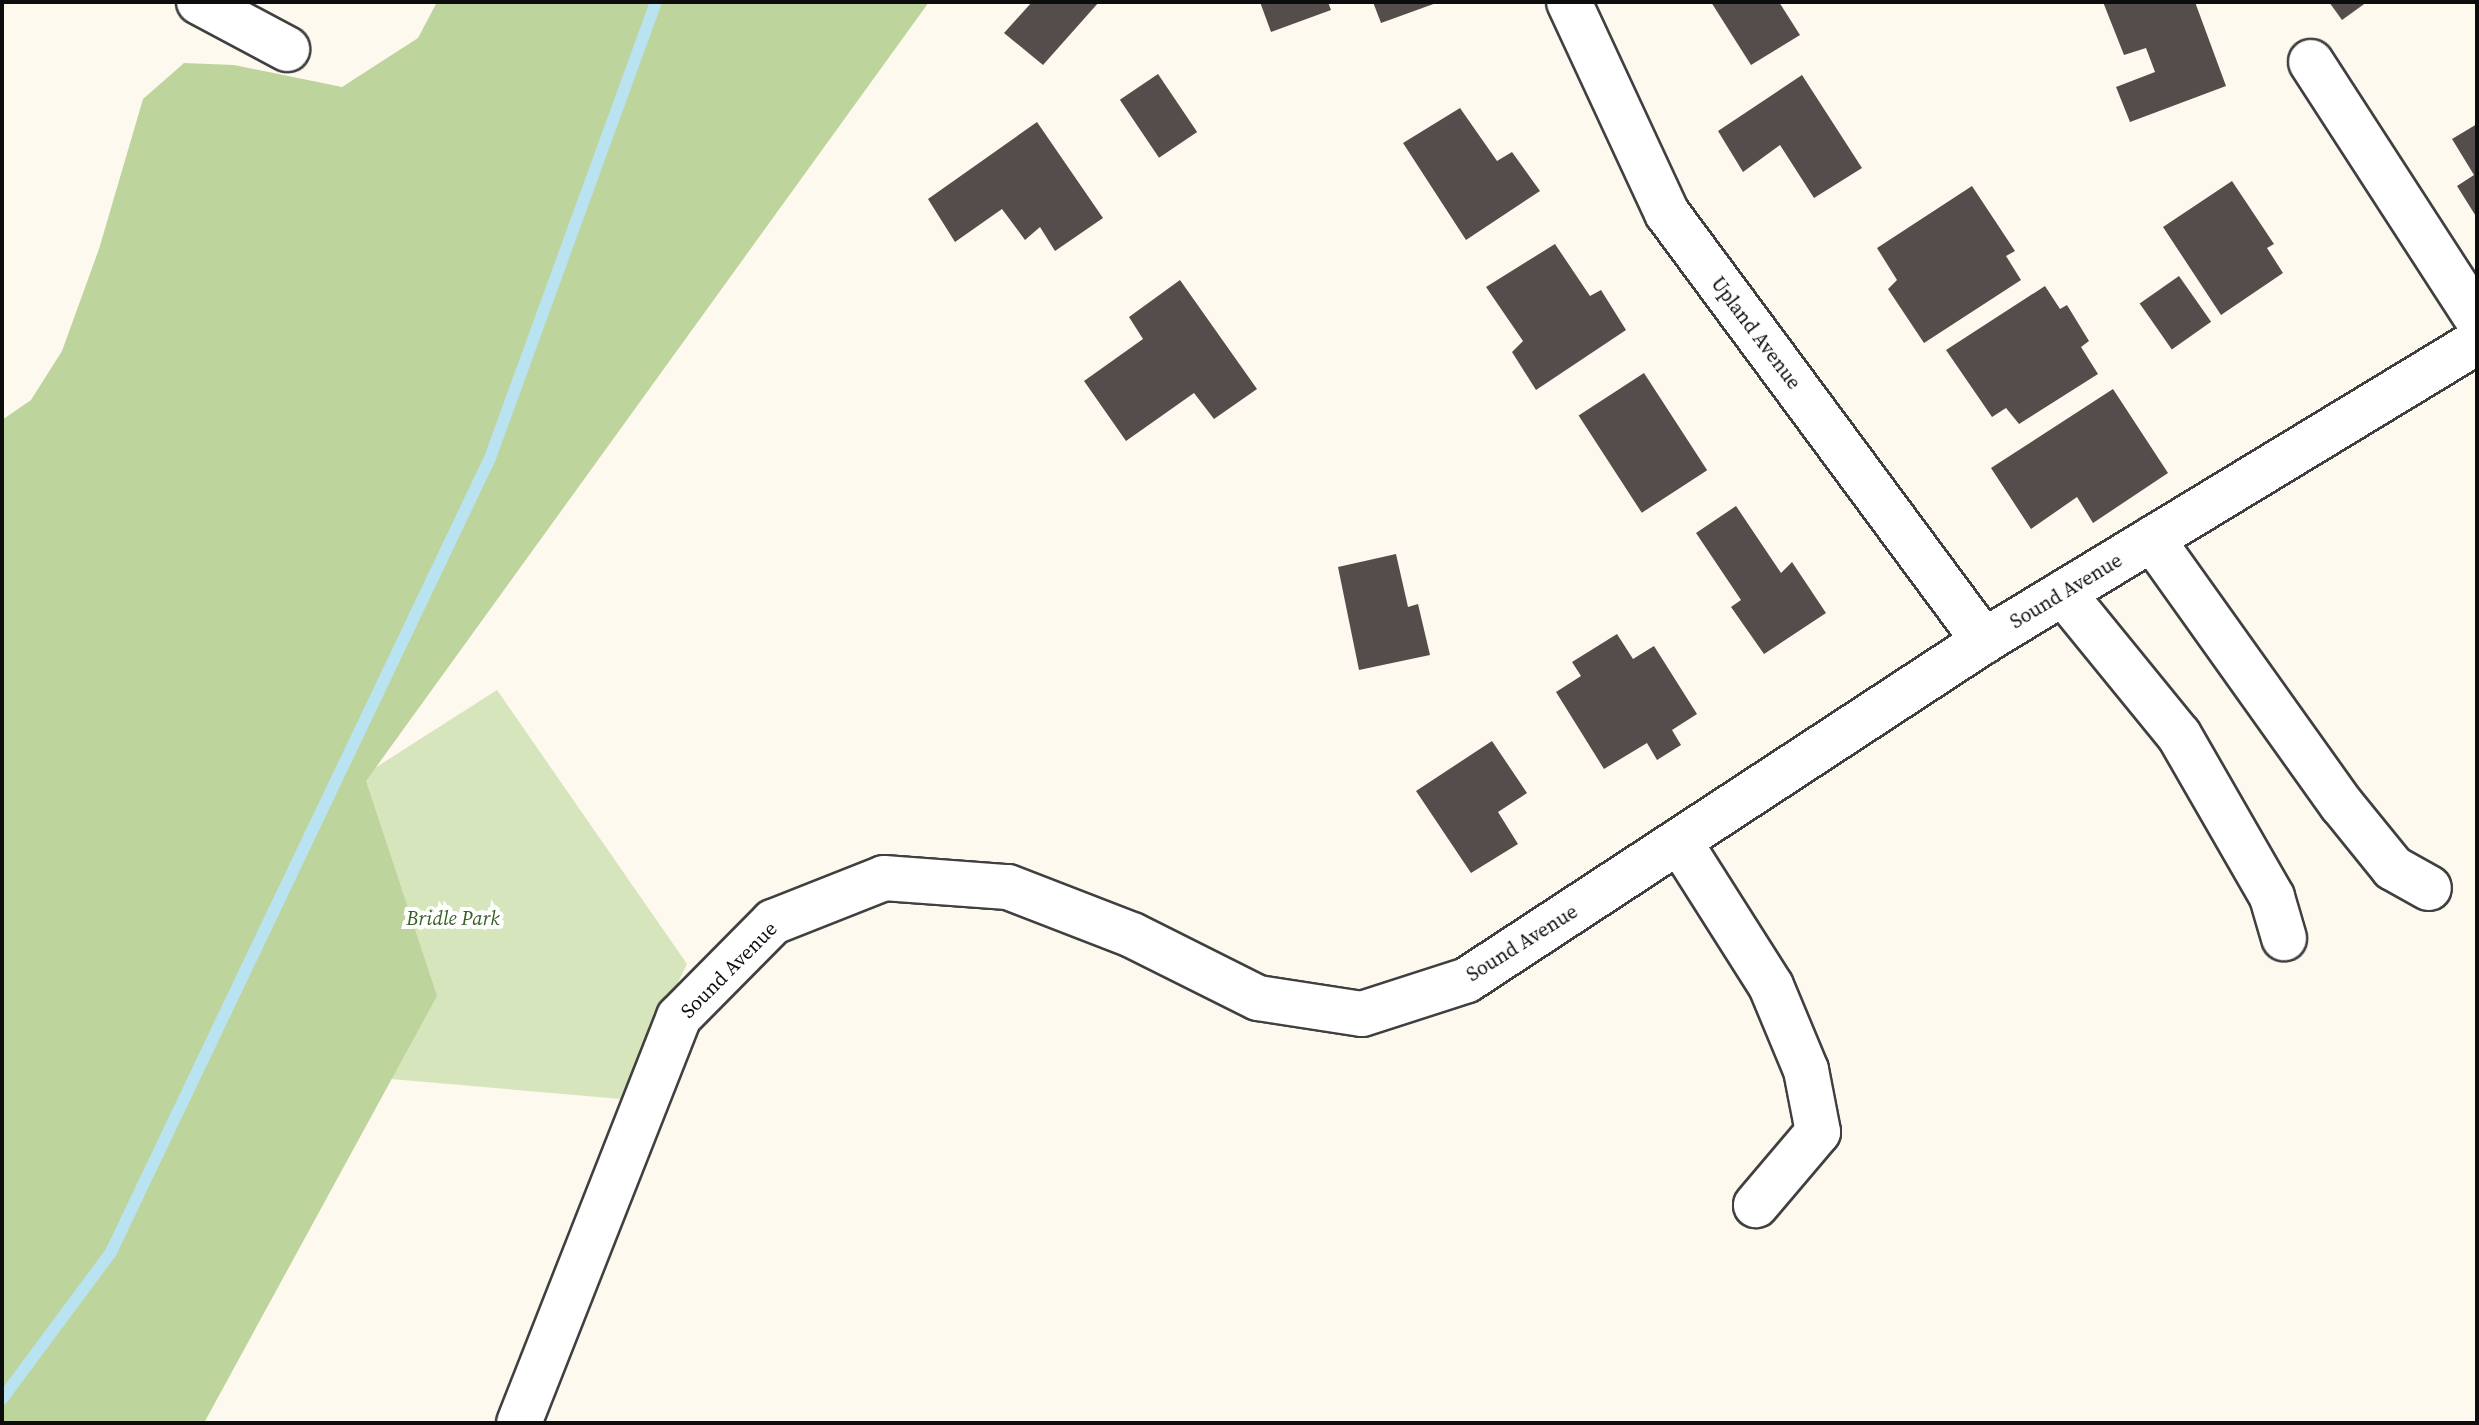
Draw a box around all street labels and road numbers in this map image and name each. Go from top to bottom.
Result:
street label: Upland Avenue [1706,272,1806,394]
street label: Sound Avenue [2006,548,2126,634]
street label: Sound Avenue [1462,899,1582,987]
street label: Sound Avenue [676,917,782,1023]

